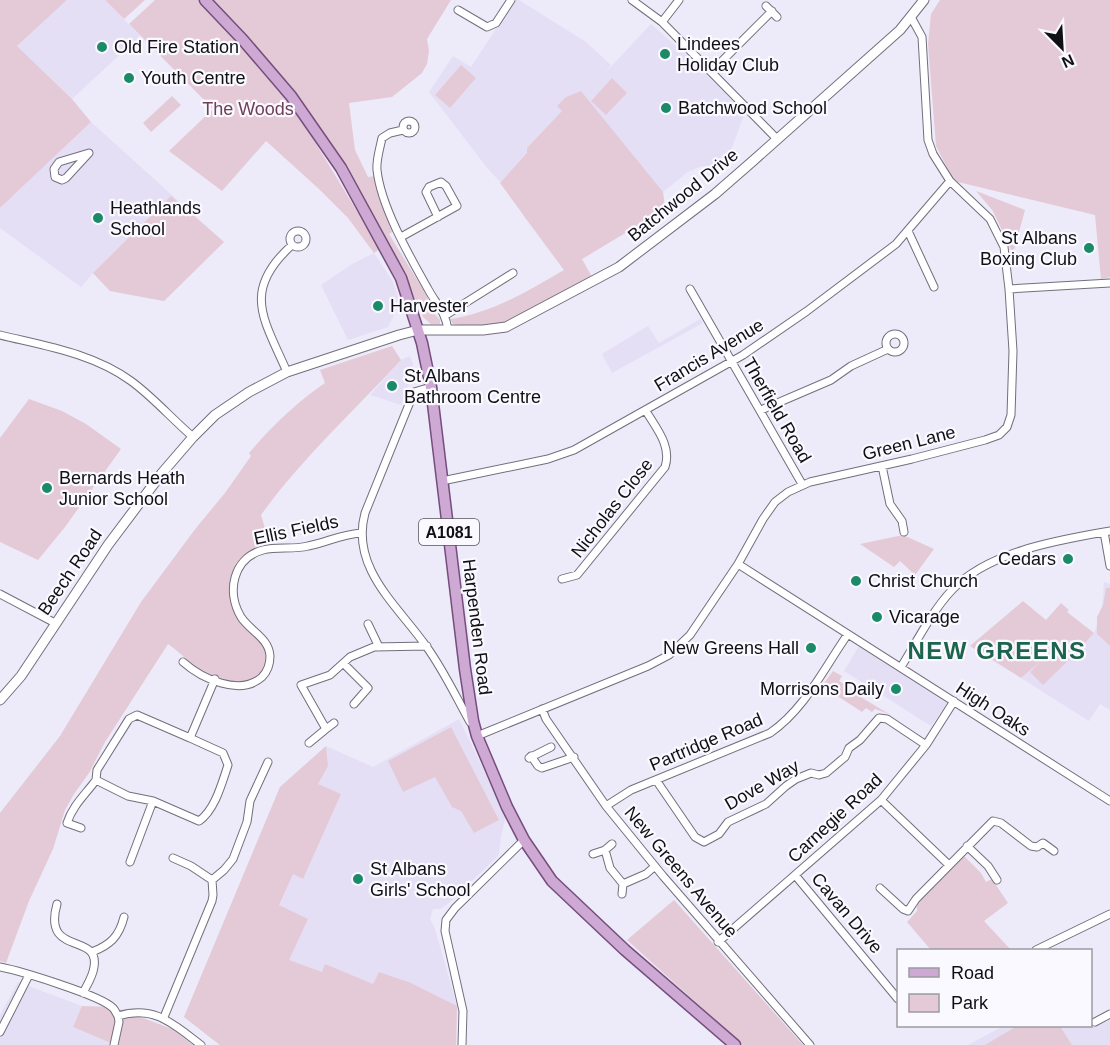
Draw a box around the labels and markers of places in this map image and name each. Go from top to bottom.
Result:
place label: Lindees Holiday Club [677,34,779,75]
place label: Old Fire Station [114,37,239,57]
marker: Old Fire Station [95,40,109,54]
marker: Lindees Holiday Club [658,47,672,61]
place label: Youth Centre [141,68,245,88]
marker: Youth Centre [122,71,136,85]
place label: Batchwood School [678,98,827,118]
marker: Batchwood School [659,101,673,115]
place label: Heathlands School [110,198,201,239]
marker: Heathlands School [91,211,105,225]
place label: St Albans Boxing Club [980,228,1077,269]
marker: St Albans Boxing Club [1082,241,1096,255]
place label: Harvester [390,296,468,316]
marker: Harvester [371,299,385,313]
place label: St Albans Bathroom Centre [404,366,541,407]
marker: St Albans Bathroom Centre [385,379,399,393]
place label: Bernards Heath Junior School [59,468,185,509]
marker: Bernards Heath Junior School [40,481,54,495]
place label: Cedars [998,549,1056,569]
marker: Cedars [1061,552,1075,566]
place label: Christ Church [868,571,978,591]
marker: Christ Church [849,574,863,588]
place label: Vicarage [889,607,960,627]
marker: Vicarage [870,610,884,624]
place label: New Greens Hall [663,638,799,658]
marker: New Greens Hall [804,641,818,655]
place label: Morrisons Daily [760,679,884,699]
marker: Morrisons Daily [889,682,903,696]
place label: St Albans Girls' School [370,859,470,900]
marker: St Albans Girls' School [351,872,365,886]

